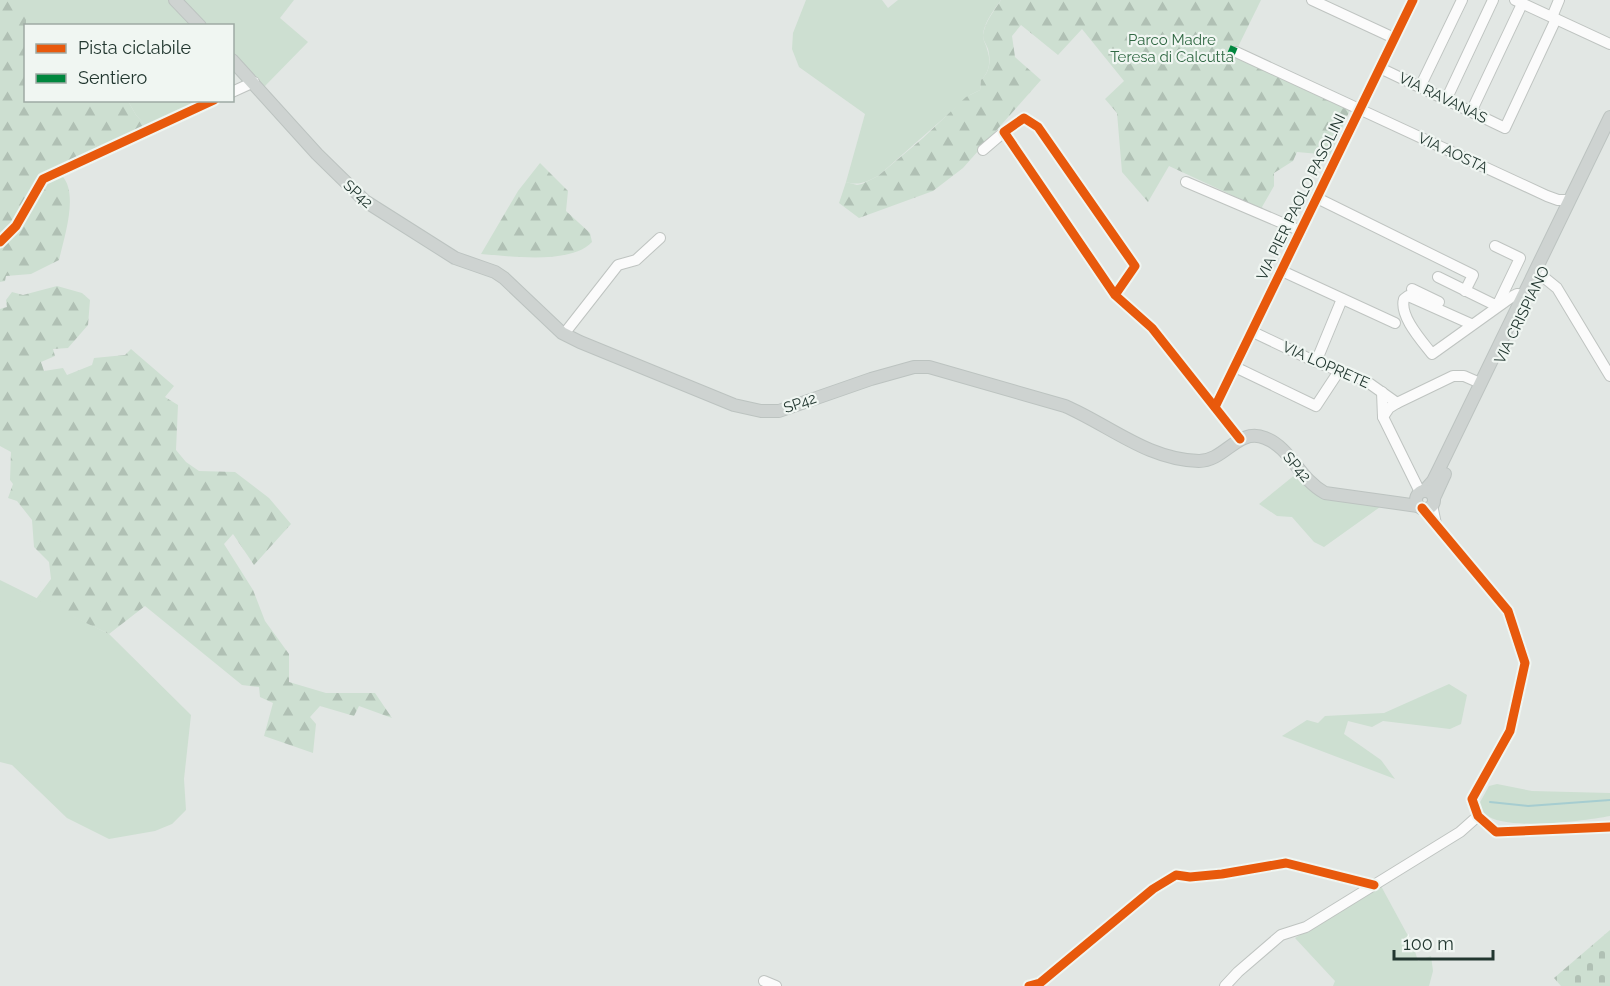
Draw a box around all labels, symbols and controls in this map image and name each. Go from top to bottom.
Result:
legend [24,24,234,102]
park label: Parco Madre Teresa di Calcutta [1110,31,1234,66]
text: Pista ciclabile [78,37,192,58]
text: Sentiero [78,67,147,88]
street label: VIA RAVANAS [1396,69,1490,127]
street label: VIA PIER PAOLO PASOLINI [1253,111,1349,283]
street label: VIA AOSTA [1415,129,1491,177]
street label: SP42 [339,176,377,212]
street label: VIA CRISPIANO [1491,263,1553,367]
street label: VIA LOPRETE [1280,338,1372,392]
street label: SP42 [781,389,819,417]
street label: SP42 [1279,448,1315,486]
scale bar [1394,923,1493,961]
text: 100 m [1403,933,1454,954]

